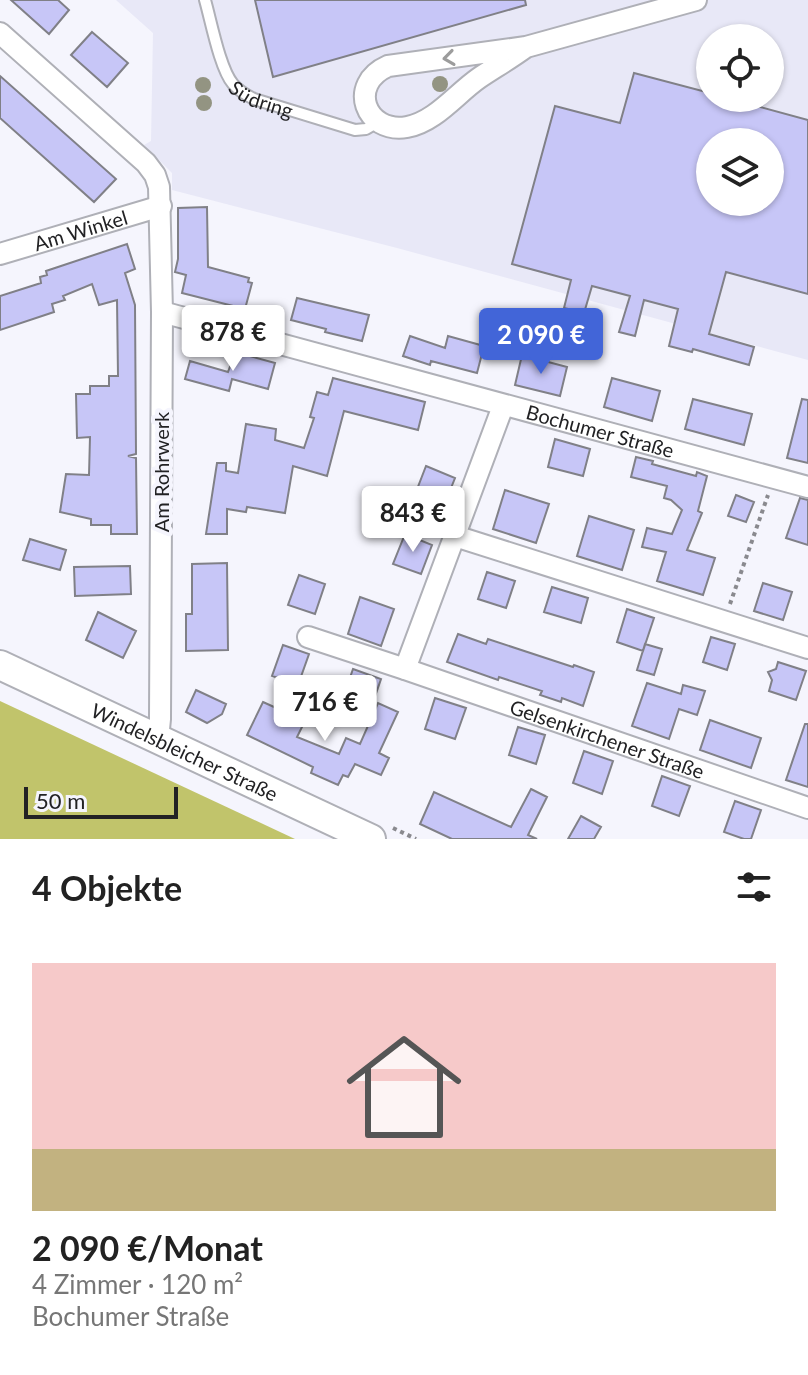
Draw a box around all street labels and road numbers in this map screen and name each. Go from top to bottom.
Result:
street label: Südring [224,75,296,122]
street label: Am Winkel [31,205,130,255]
street label: Bochumer Straße [524,399,677,462]
street label: Am Rohrwerk [149,411,173,532]
street label: Gelsenkirchener Straße [507,694,707,783]
street label: Windelsbleicher Straße [88,698,282,806]

